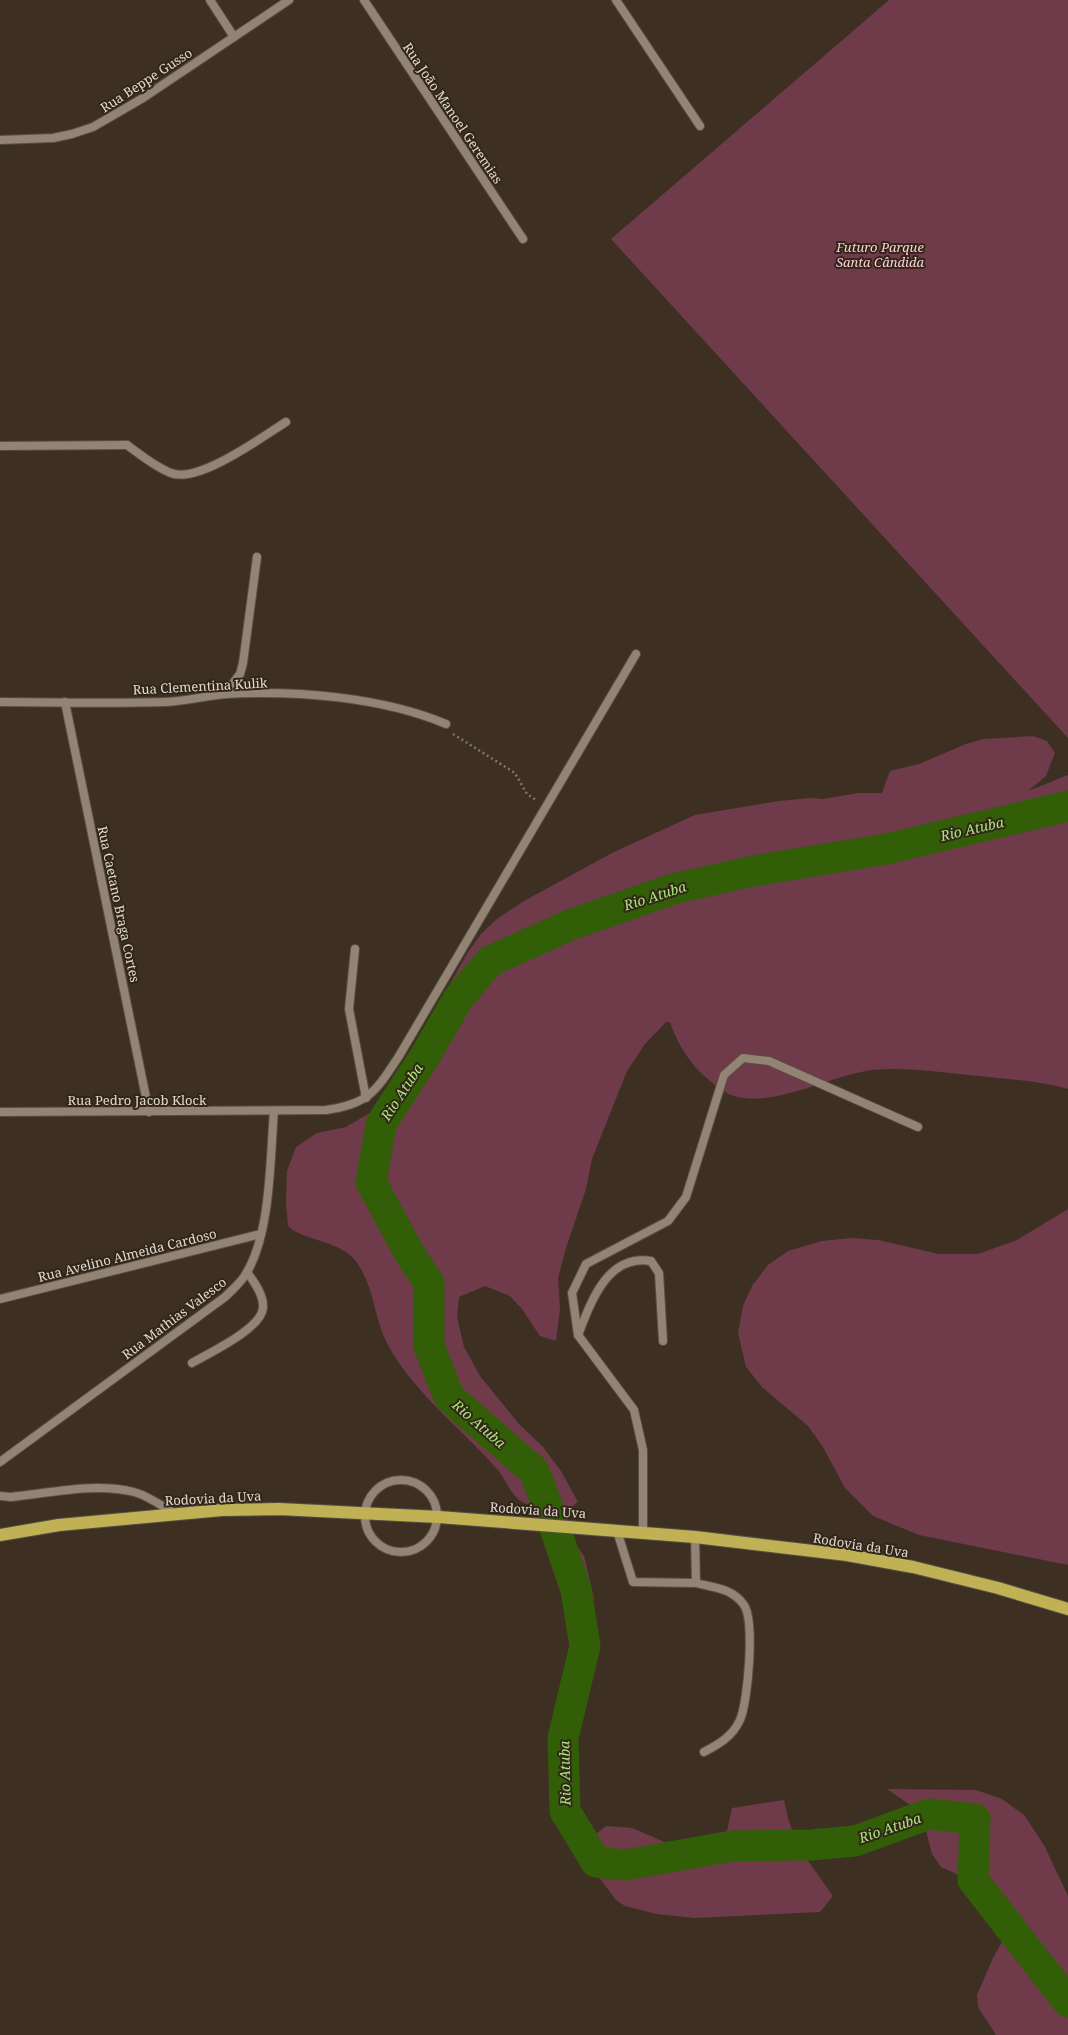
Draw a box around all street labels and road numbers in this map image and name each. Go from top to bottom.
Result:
street label: Rua João Manoel Geremias [399,39,507,187]
street label: Rua Beppe Gusso [97,44,195,116]
street label: Rua Clementina Kulik [132,673,268,699]
street label: Rua Caetano Braga Cortes [94,824,144,984]
street label: Rua Pedro Jacob Klock [67,1091,207,1109]
street label: Rua Avelino Almeida Cardoso [36,1224,218,1286]
street label: Rua Mathias Valesco [118,1273,230,1363]
street label: Rodovia da Uva [164,1486,262,1510]
street label: Rodovia da Uva [489,1498,587,1522]
street label: Rodovia da Uva [812,1529,910,1561]

